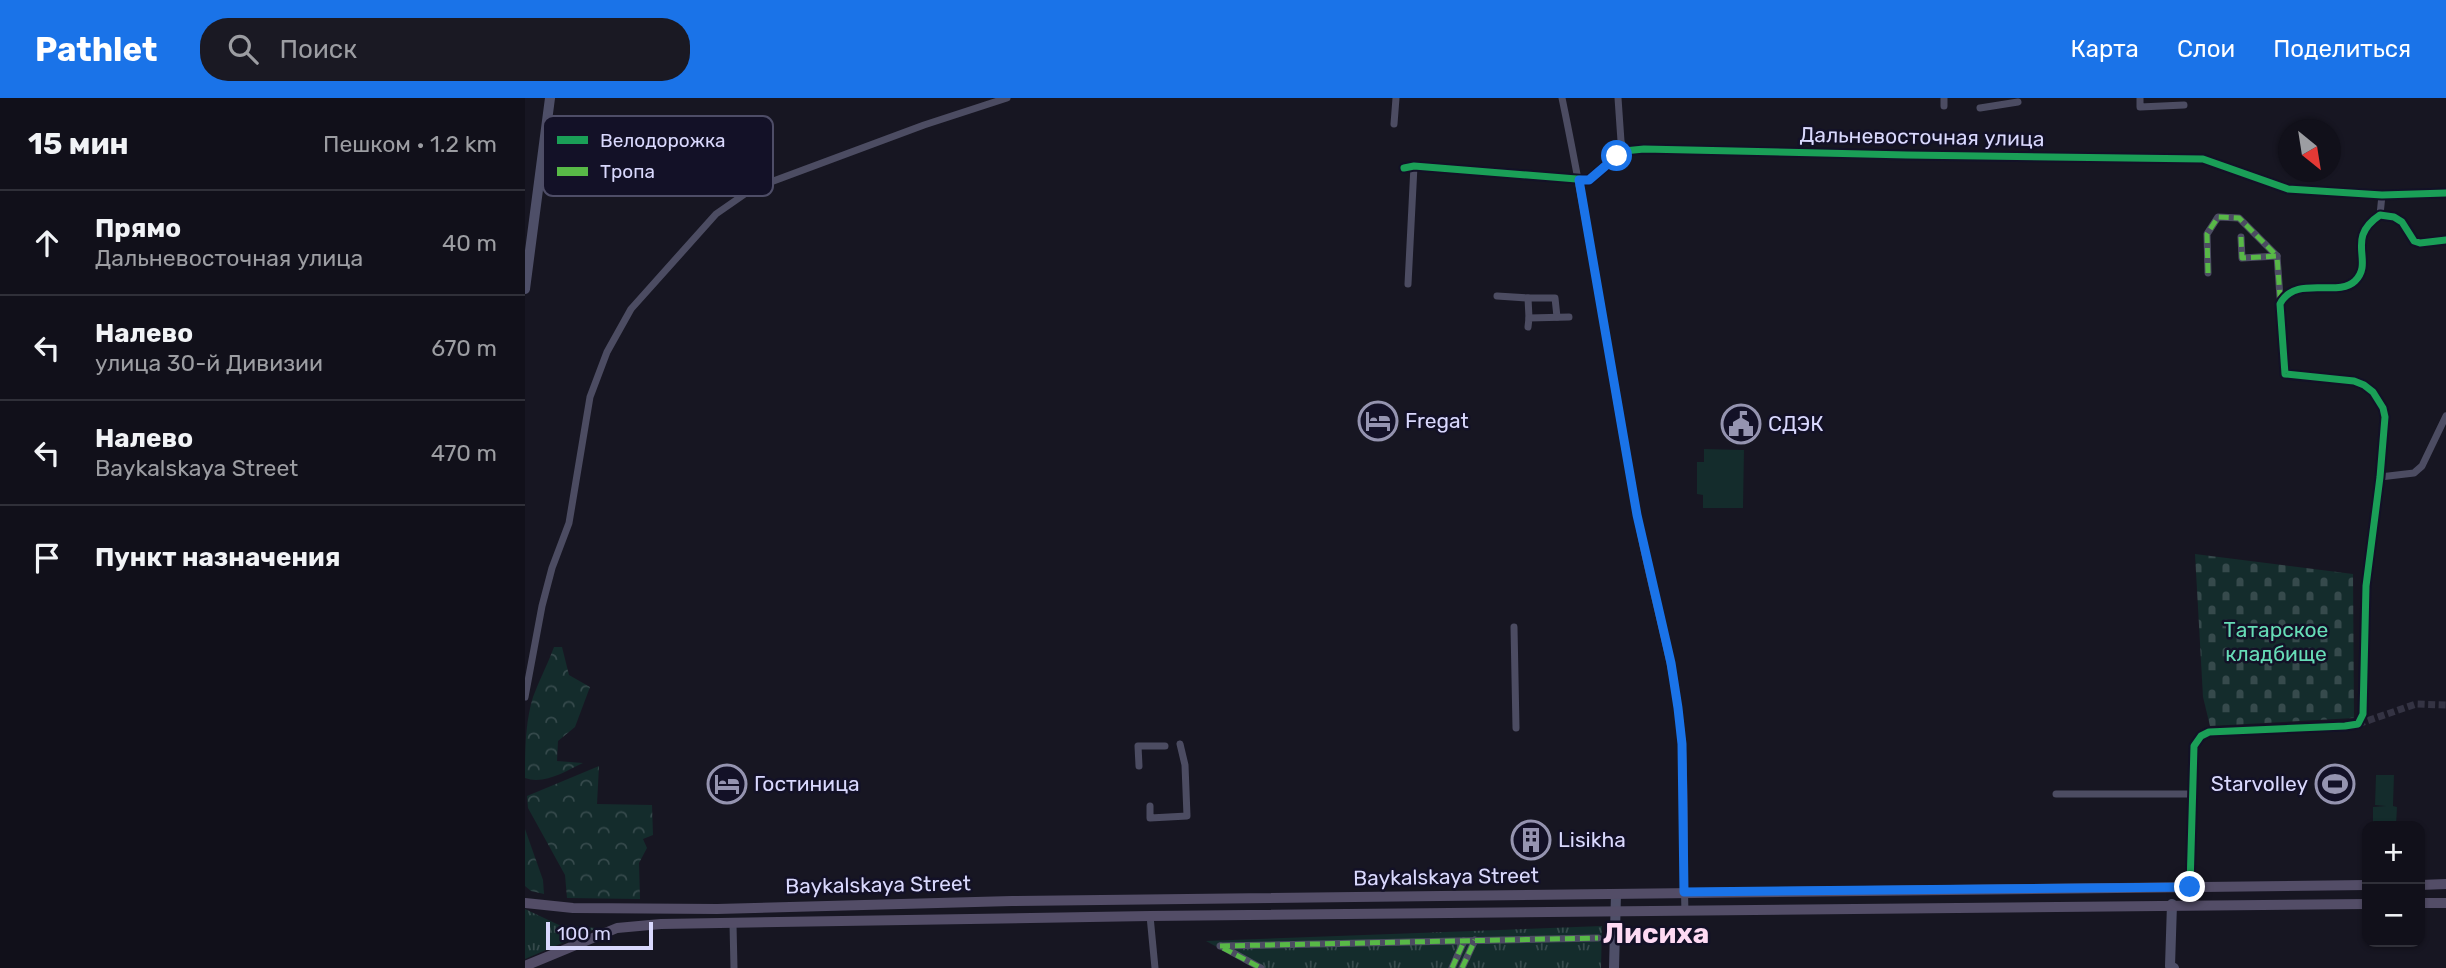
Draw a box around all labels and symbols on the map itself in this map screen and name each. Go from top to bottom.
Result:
legend [543,116,773,196]
north arrow [2278,119,2341,182]
street label: Дальневосточная улица [1799,122,2045,151]
text: Велодорожка [600,129,726,152]
route start [1601,140,1632,171]
text: Тропа [600,160,655,183]
hotel icon: Fregat [1357,400,1399,442]
public building icon: СДЭК [1720,403,1762,445]
place label: Fregat [1405,408,1469,433]
place label: СДЭК [1768,411,1824,436]
park label: Татарское кладбище [2224,617,2328,666]
hotel icon: Гостиница [706,763,748,805]
sports icon: Starvolley [2314,763,2356,805]
place label: Гостиница [754,771,860,796]
place label: Starvolley [2211,771,2308,796]
building icon: Lisikha [1510,819,1552,861]
place label: Lisikha [1558,827,1626,852]
street label: Baykalskaya Street [1353,862,1539,891]
street label: Baykalskaya Street [785,870,971,899]
route end [2174,871,2205,902]
district label: Лисиха [1603,917,1709,950]
scale bar [546,919,653,951]

